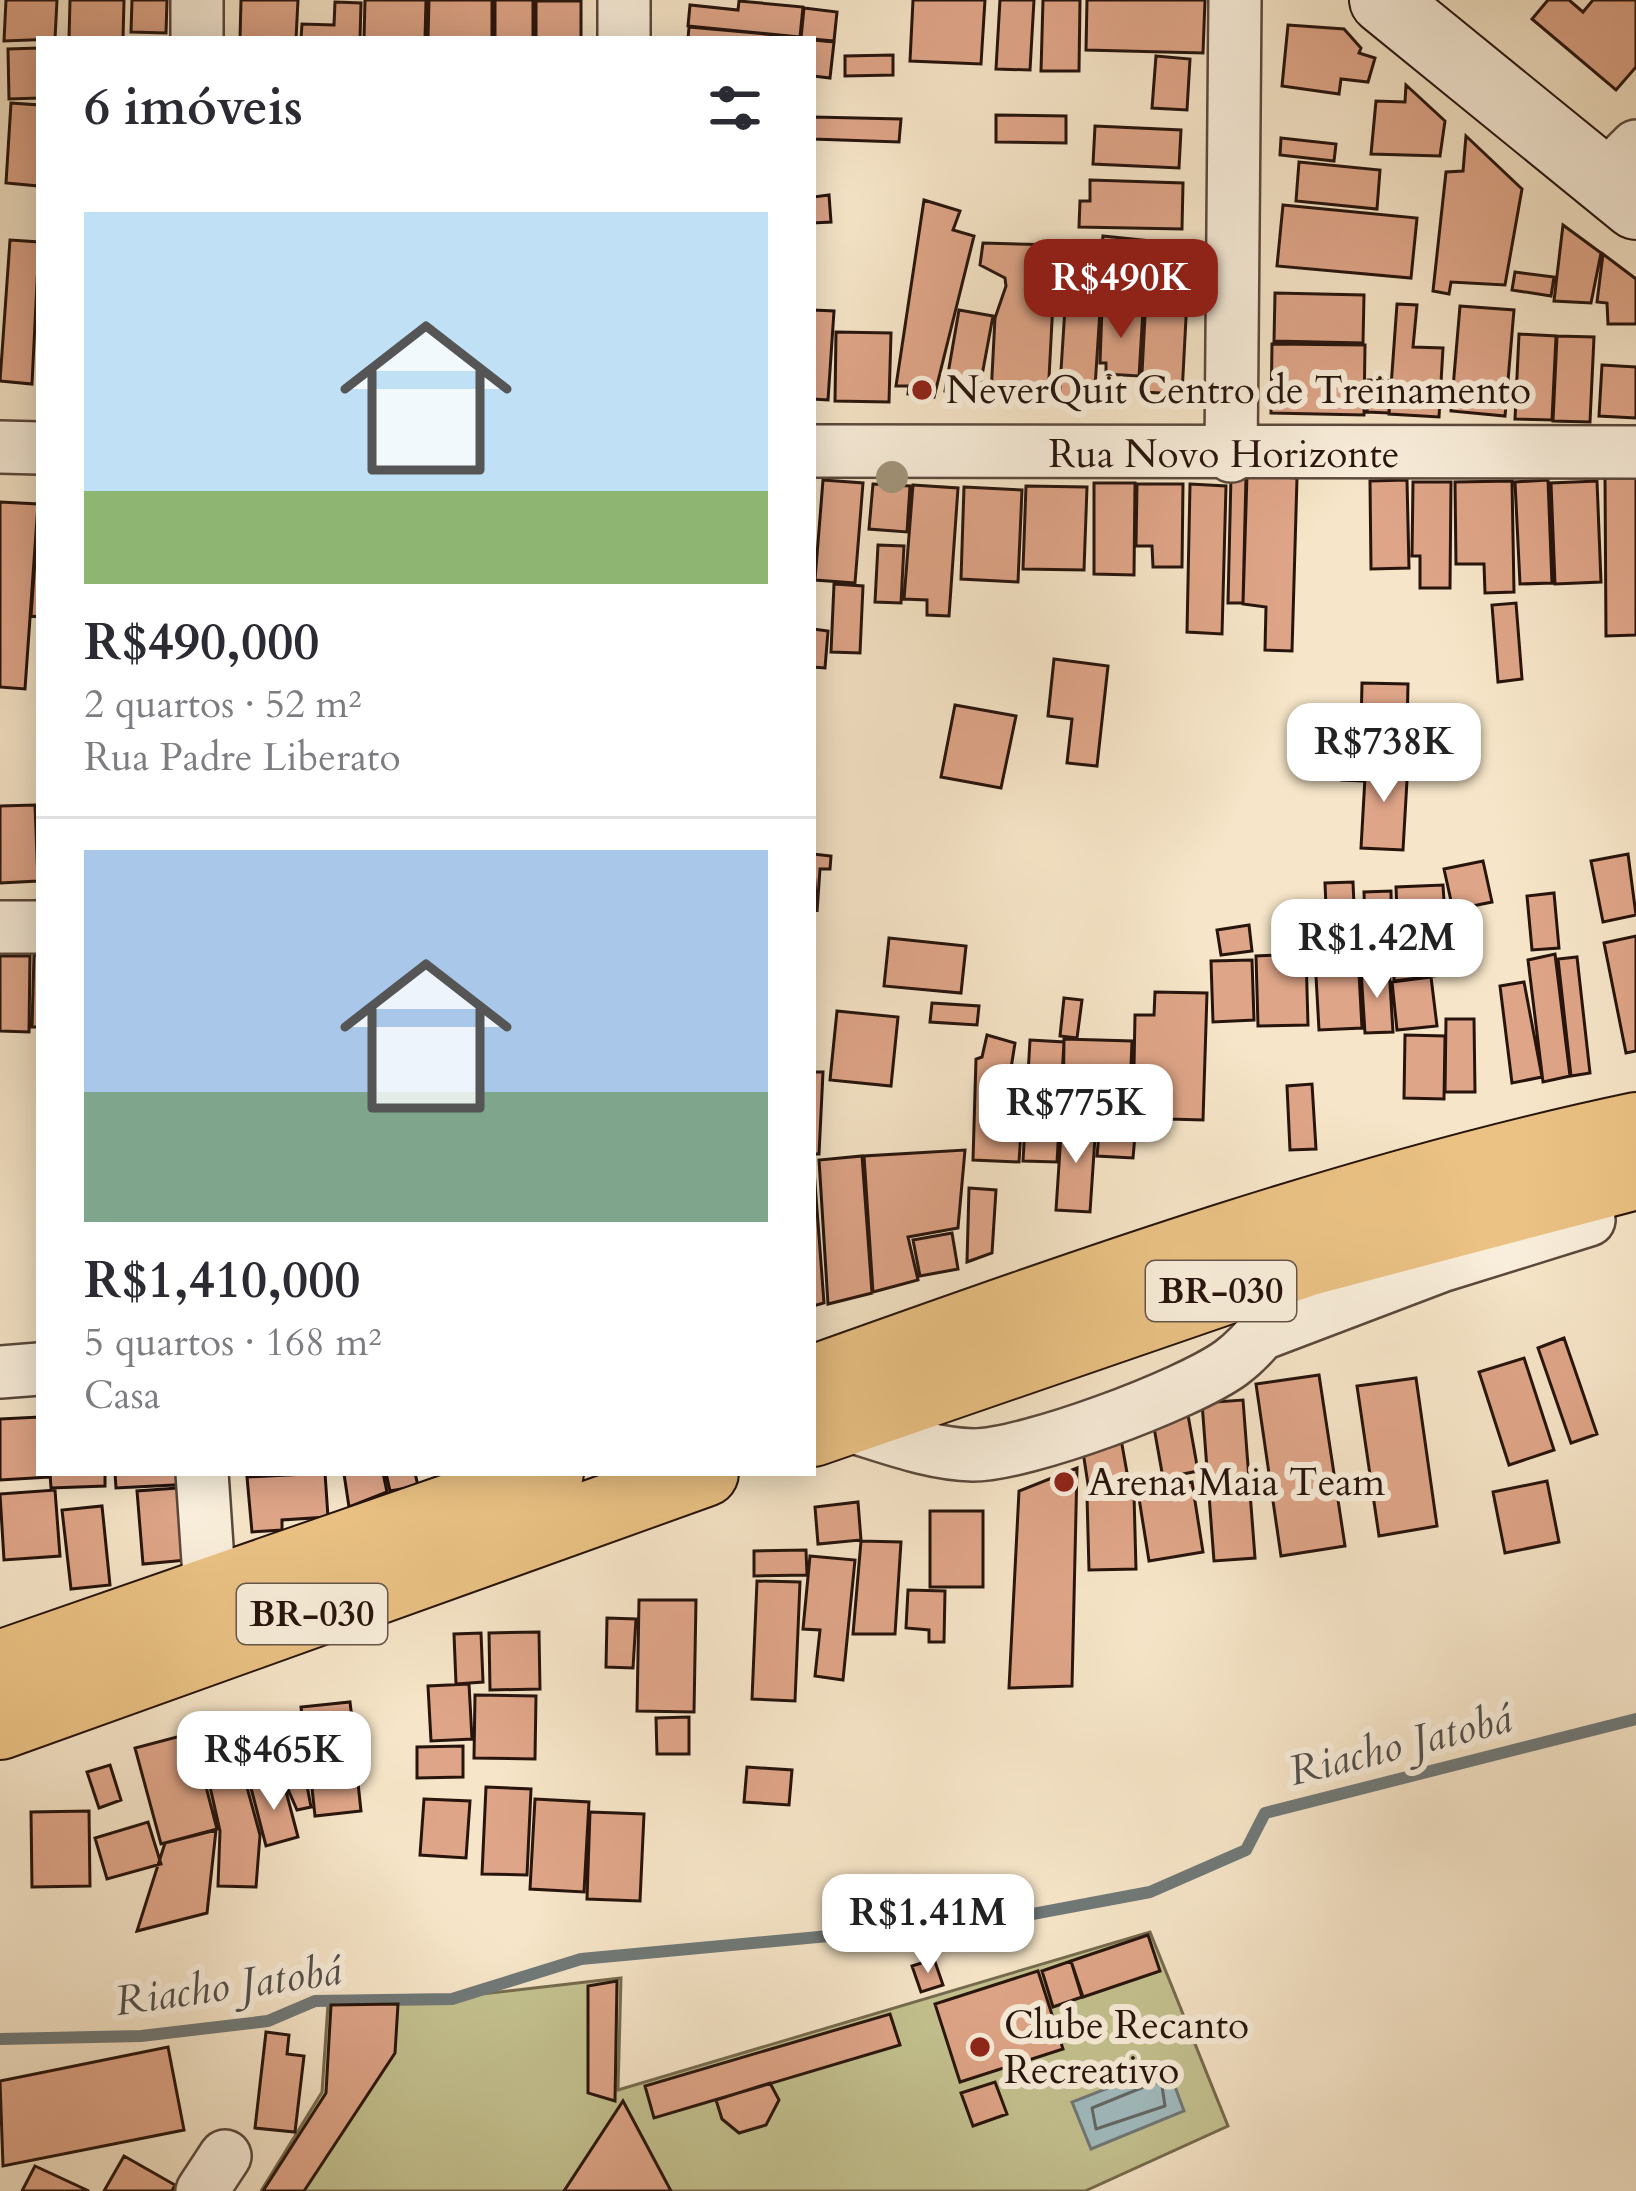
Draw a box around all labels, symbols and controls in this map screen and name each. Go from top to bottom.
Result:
text: 6 imóveis [84,73,303,143]
icon: filters [702,75,768,141]
pin: R$490K [1023,239,1219,341]
text: R$490K [1051,251,1191,304]
icon: home [318,290,534,506]
place label: NeverQuit Centro de Treinamento [946,364,1531,417]
marker: NeverQuit Centro de Treinamento [909,377,935,403]
street label: Rua Novo Horizonte [1049,428,1399,481]
text: R$490,000 [84,608,319,678]
text: 2 quartos · 52 m² [84,678,362,731]
pin: R$738K [1286,703,1482,805]
text: R$738K [1314,715,1454,768]
text: Rua Padre Liberato [84,731,401,784]
pin: R$1.42M [1266,899,1488,1001]
text: R$1.42M [1298,911,1456,964]
icon: home [318,928,534,1144]
pin: R$775K [978,1064,1174,1166]
text: R$775K [1006,1076,1146,1129]
text: R$1,410,000 [84,1246,360,1316]
road number: BR-030 [1146,1261,1296,1321]
text: 5 quartos · 168 m² [84,1316,382,1369]
text: Casa [84,1369,161,1422]
place label: Arena Maia Team [1088,1456,1385,1509]
marker: Arena Maia Team [1051,1469,1077,1495]
road number: BR-030 [237,1584,387,1644]
water label: Riacho Jatobá [1283,1689,1519,1800]
pin: R$465K [176,1711,372,1813]
text: R$465K [204,1723,344,1776]
pin: R$1.41M [817,1874,1039,1976]
text: R$1.41M [849,1886,1007,1939]
water label: Riacho Jatobá [111,1942,346,2030]
place label: Clube Recanto Recreativo [1004,1999,1249,2097]
marker: Clube Recanto Recreativo [967,2034,993,2060]

